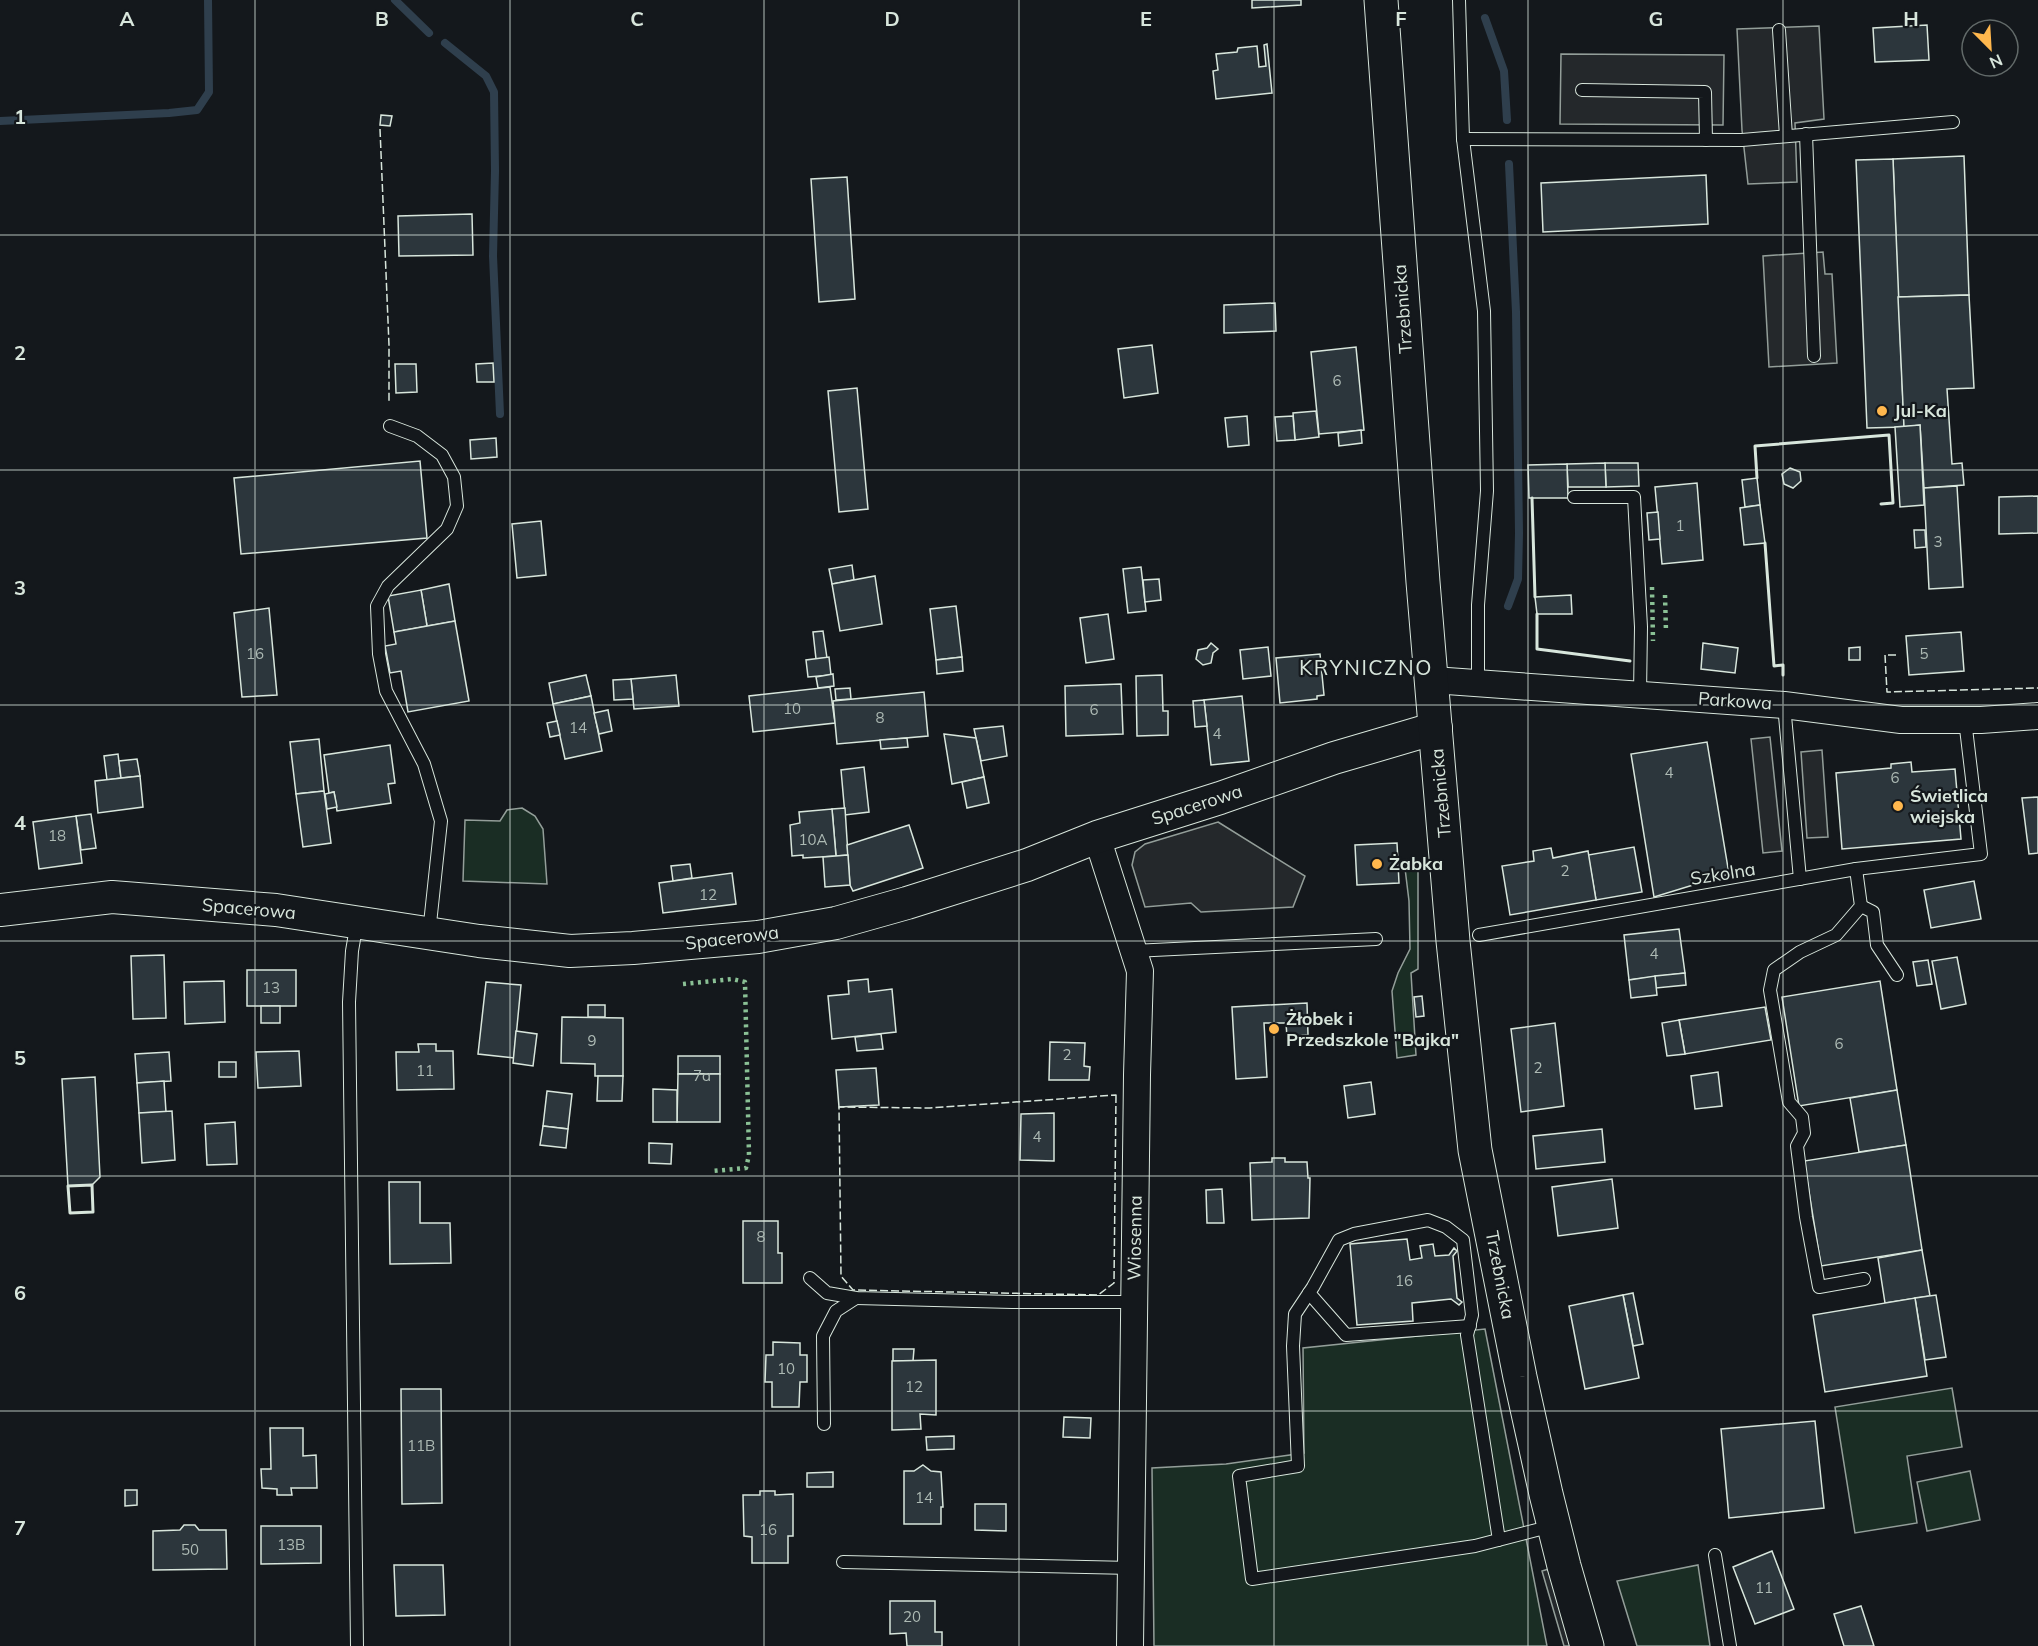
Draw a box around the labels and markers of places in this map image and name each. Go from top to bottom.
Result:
place label: Jul-Ka [1894,399,1947,422]
marker: Jul-Ka [1875,404,1889,418]
place label: Świetlica wiejska [1910,784,1988,828]
marker: Świetlica wiejska [1891,799,1905,813]
place label: Żabka [1389,852,1443,875]
marker: Żabka [1370,857,1384,871]
place label: Żłobek i Przedszkole "Bajka" [1286,1007,1459,1051]
marker: Żłobek i Przedszkole "Bajka" [1267,1022,1281,1036]

